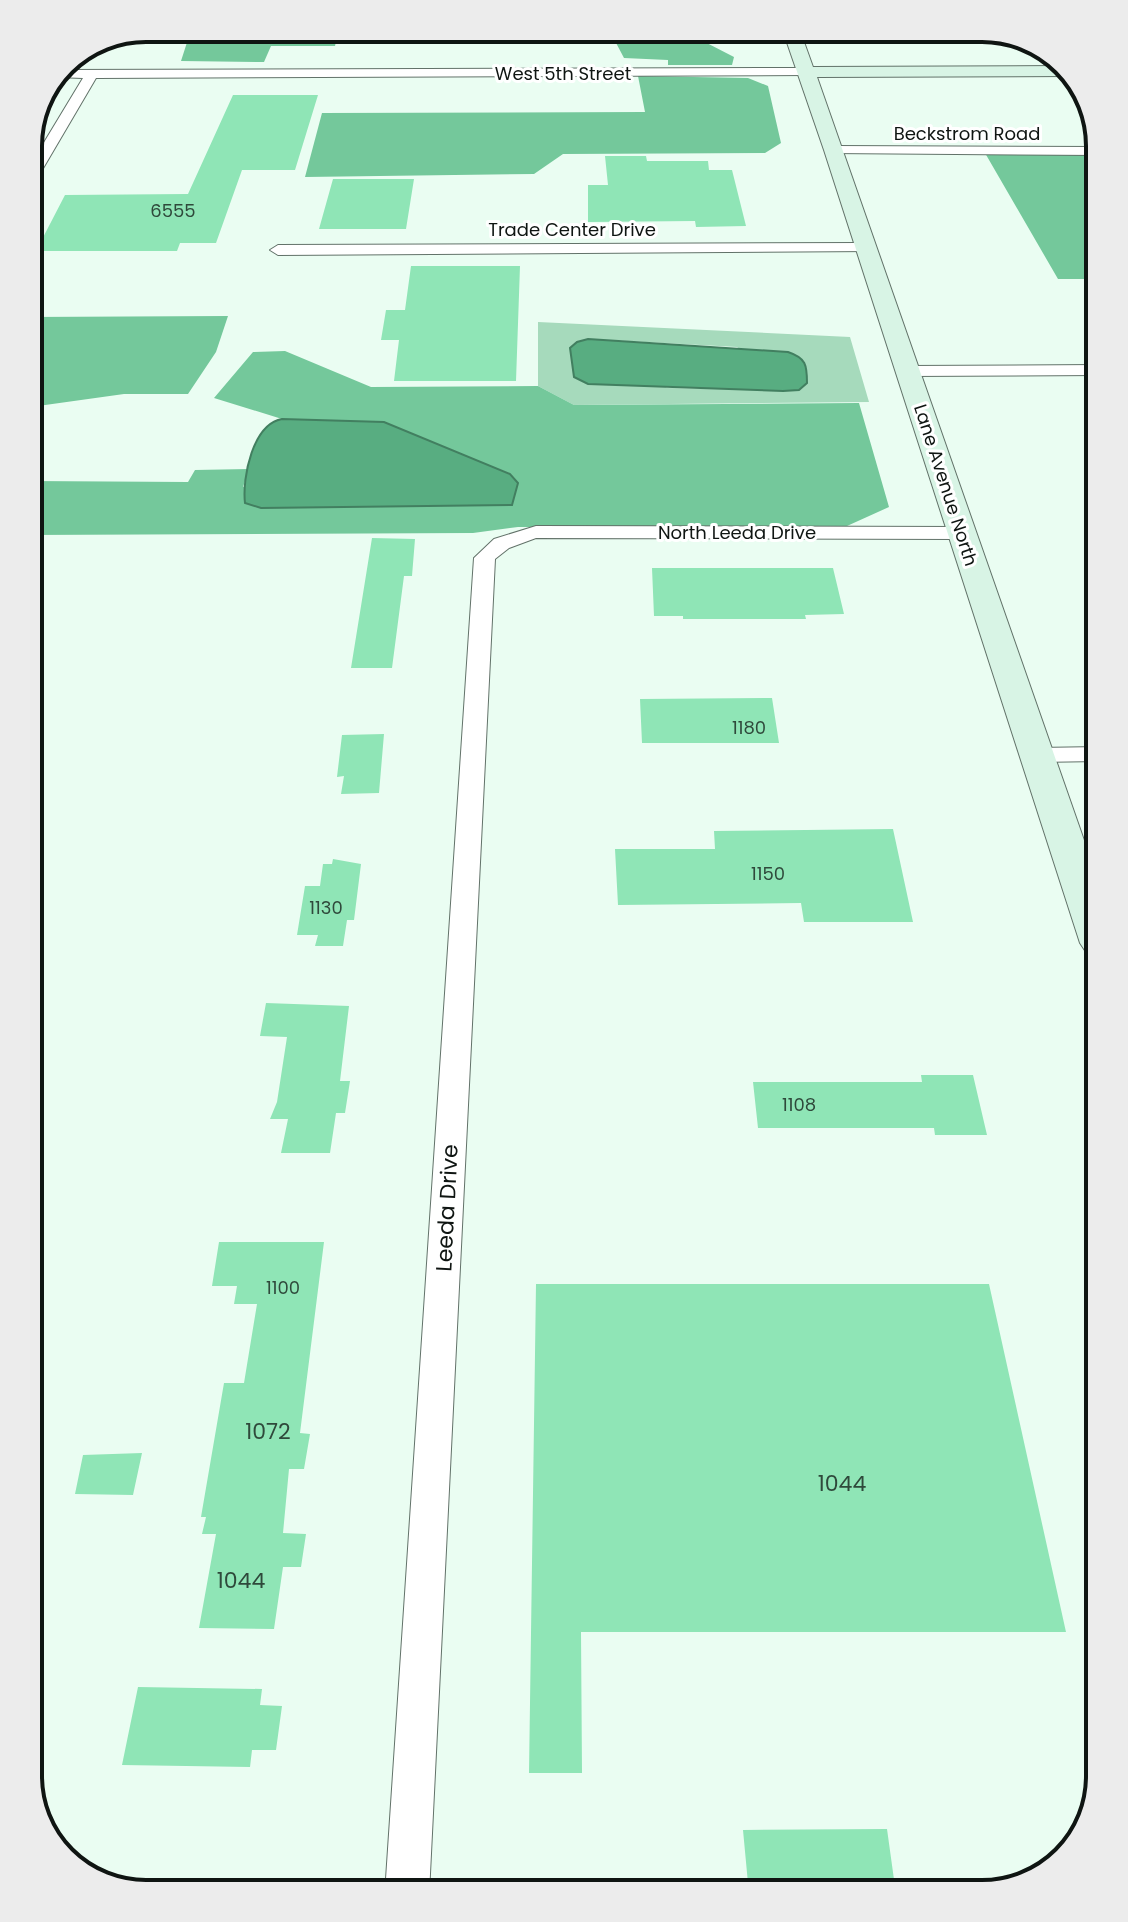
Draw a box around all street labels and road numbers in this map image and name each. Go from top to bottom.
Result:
street label: West 5th Street [495,61,631,86]
street label: Beckstrom Road [894,121,1040,146]
street label: Trade Center Drive [488,217,656,242]
street label: Lane Avenue North [908,401,984,569]
street label: North Leeda Drive [658,520,816,545]
street label: Leeda Drive [428,1143,466,1273]

